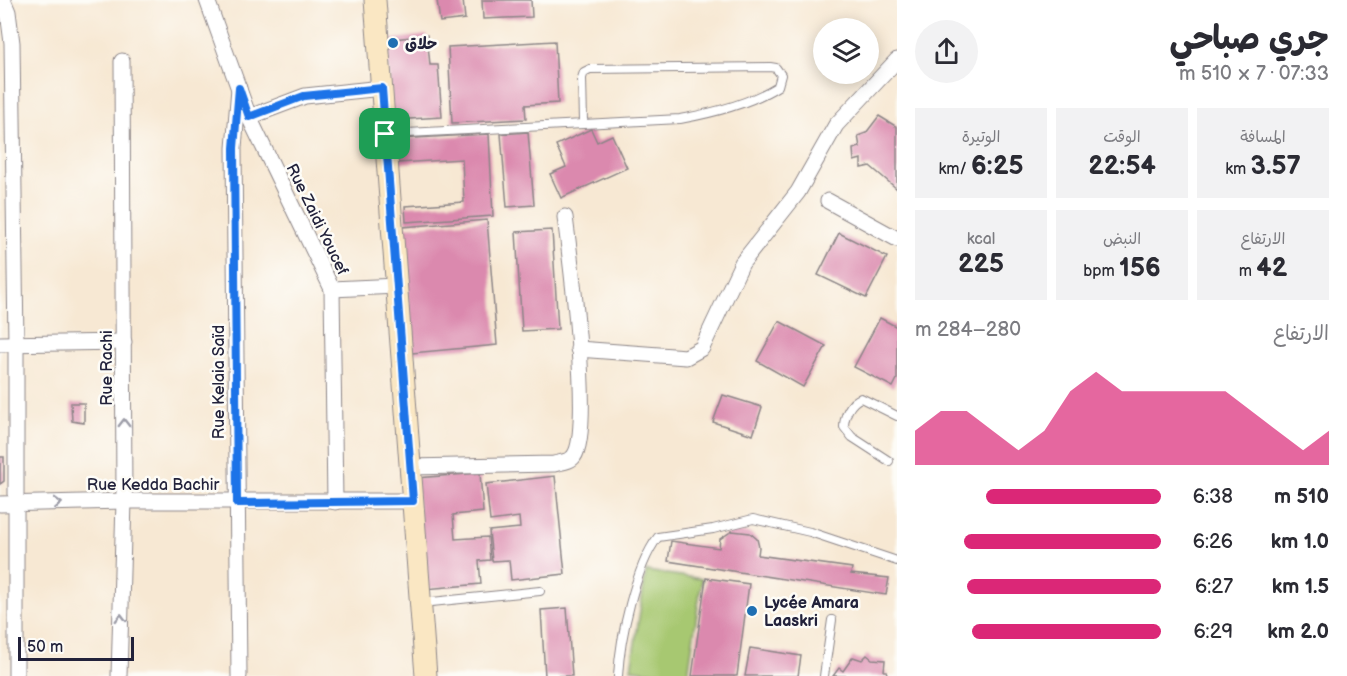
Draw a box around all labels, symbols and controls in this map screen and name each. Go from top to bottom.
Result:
map controls [813,18,879,84]
button: layers [813,18,879,84]
text: جري صباحي [1169,19,1329,59]
button: share [915,20,978,83]
place label: حلاق [405,35,437,54]
marker: حلاق [386,36,400,50]
text: 07:33 · 7 × 510 m [1179,62,1329,86]
pin [359,108,410,159]
icon: arrive [368,117,401,150]
text: الوتيرة [962,128,1000,147]
text: الوقت [1103,128,1141,147]
text: المسافة [1240,128,1286,147]
text: 6:25 [971,151,1024,182]
text: 22:54 [1088,151,1156,182]
text: 3.57 [1251,151,1301,182]
text: /km [938,160,971,179]
text: km [1225,160,1251,179]
street label: Rue Zaidi Youcef [281,161,352,279]
text: kcal [967,230,995,249]
text: النبض [1103,230,1141,249]
text: الارتفاع [1241,230,1285,249]
text: 225 [958,249,1004,280]
text: 156 [1119,253,1161,284]
text: 42 [1256,253,1287,284]
text: bpm [1083,262,1119,281]
text: m [1239,262,1256,281]
text: 280–284 m [915,318,1021,342]
text: الارتفاع [1273,322,1329,346]
street label: Rue Kelaia Saïd [210,325,229,439]
street label: Rue Rachi [98,330,117,406]
one-way arrow [118,418,130,427]
street label: Rue Kedda Bachir [87,476,219,495]
text: 6:38 [1193,485,1233,509]
text: 510 m [1274,485,1329,509]
one-way arrow [54,496,63,509]
text: 6:26 [1193,530,1233,554]
text: 1.0 km [1271,530,1329,554]
text: 6:27 [1195,575,1233,599]
text: 1.5 km [1272,575,1329,599]
place label: Lycée Amara Laaskri [764,594,859,631]
marker: Lycée Amara Laaskri [745,604,759,618]
one-way arrow [115,613,127,622]
text: 6:29 [1193,620,1233,644]
text: 2.0 km [1267,620,1329,644]
scale bar [18,634,134,662]
text: 50 m [27,638,63,657]

